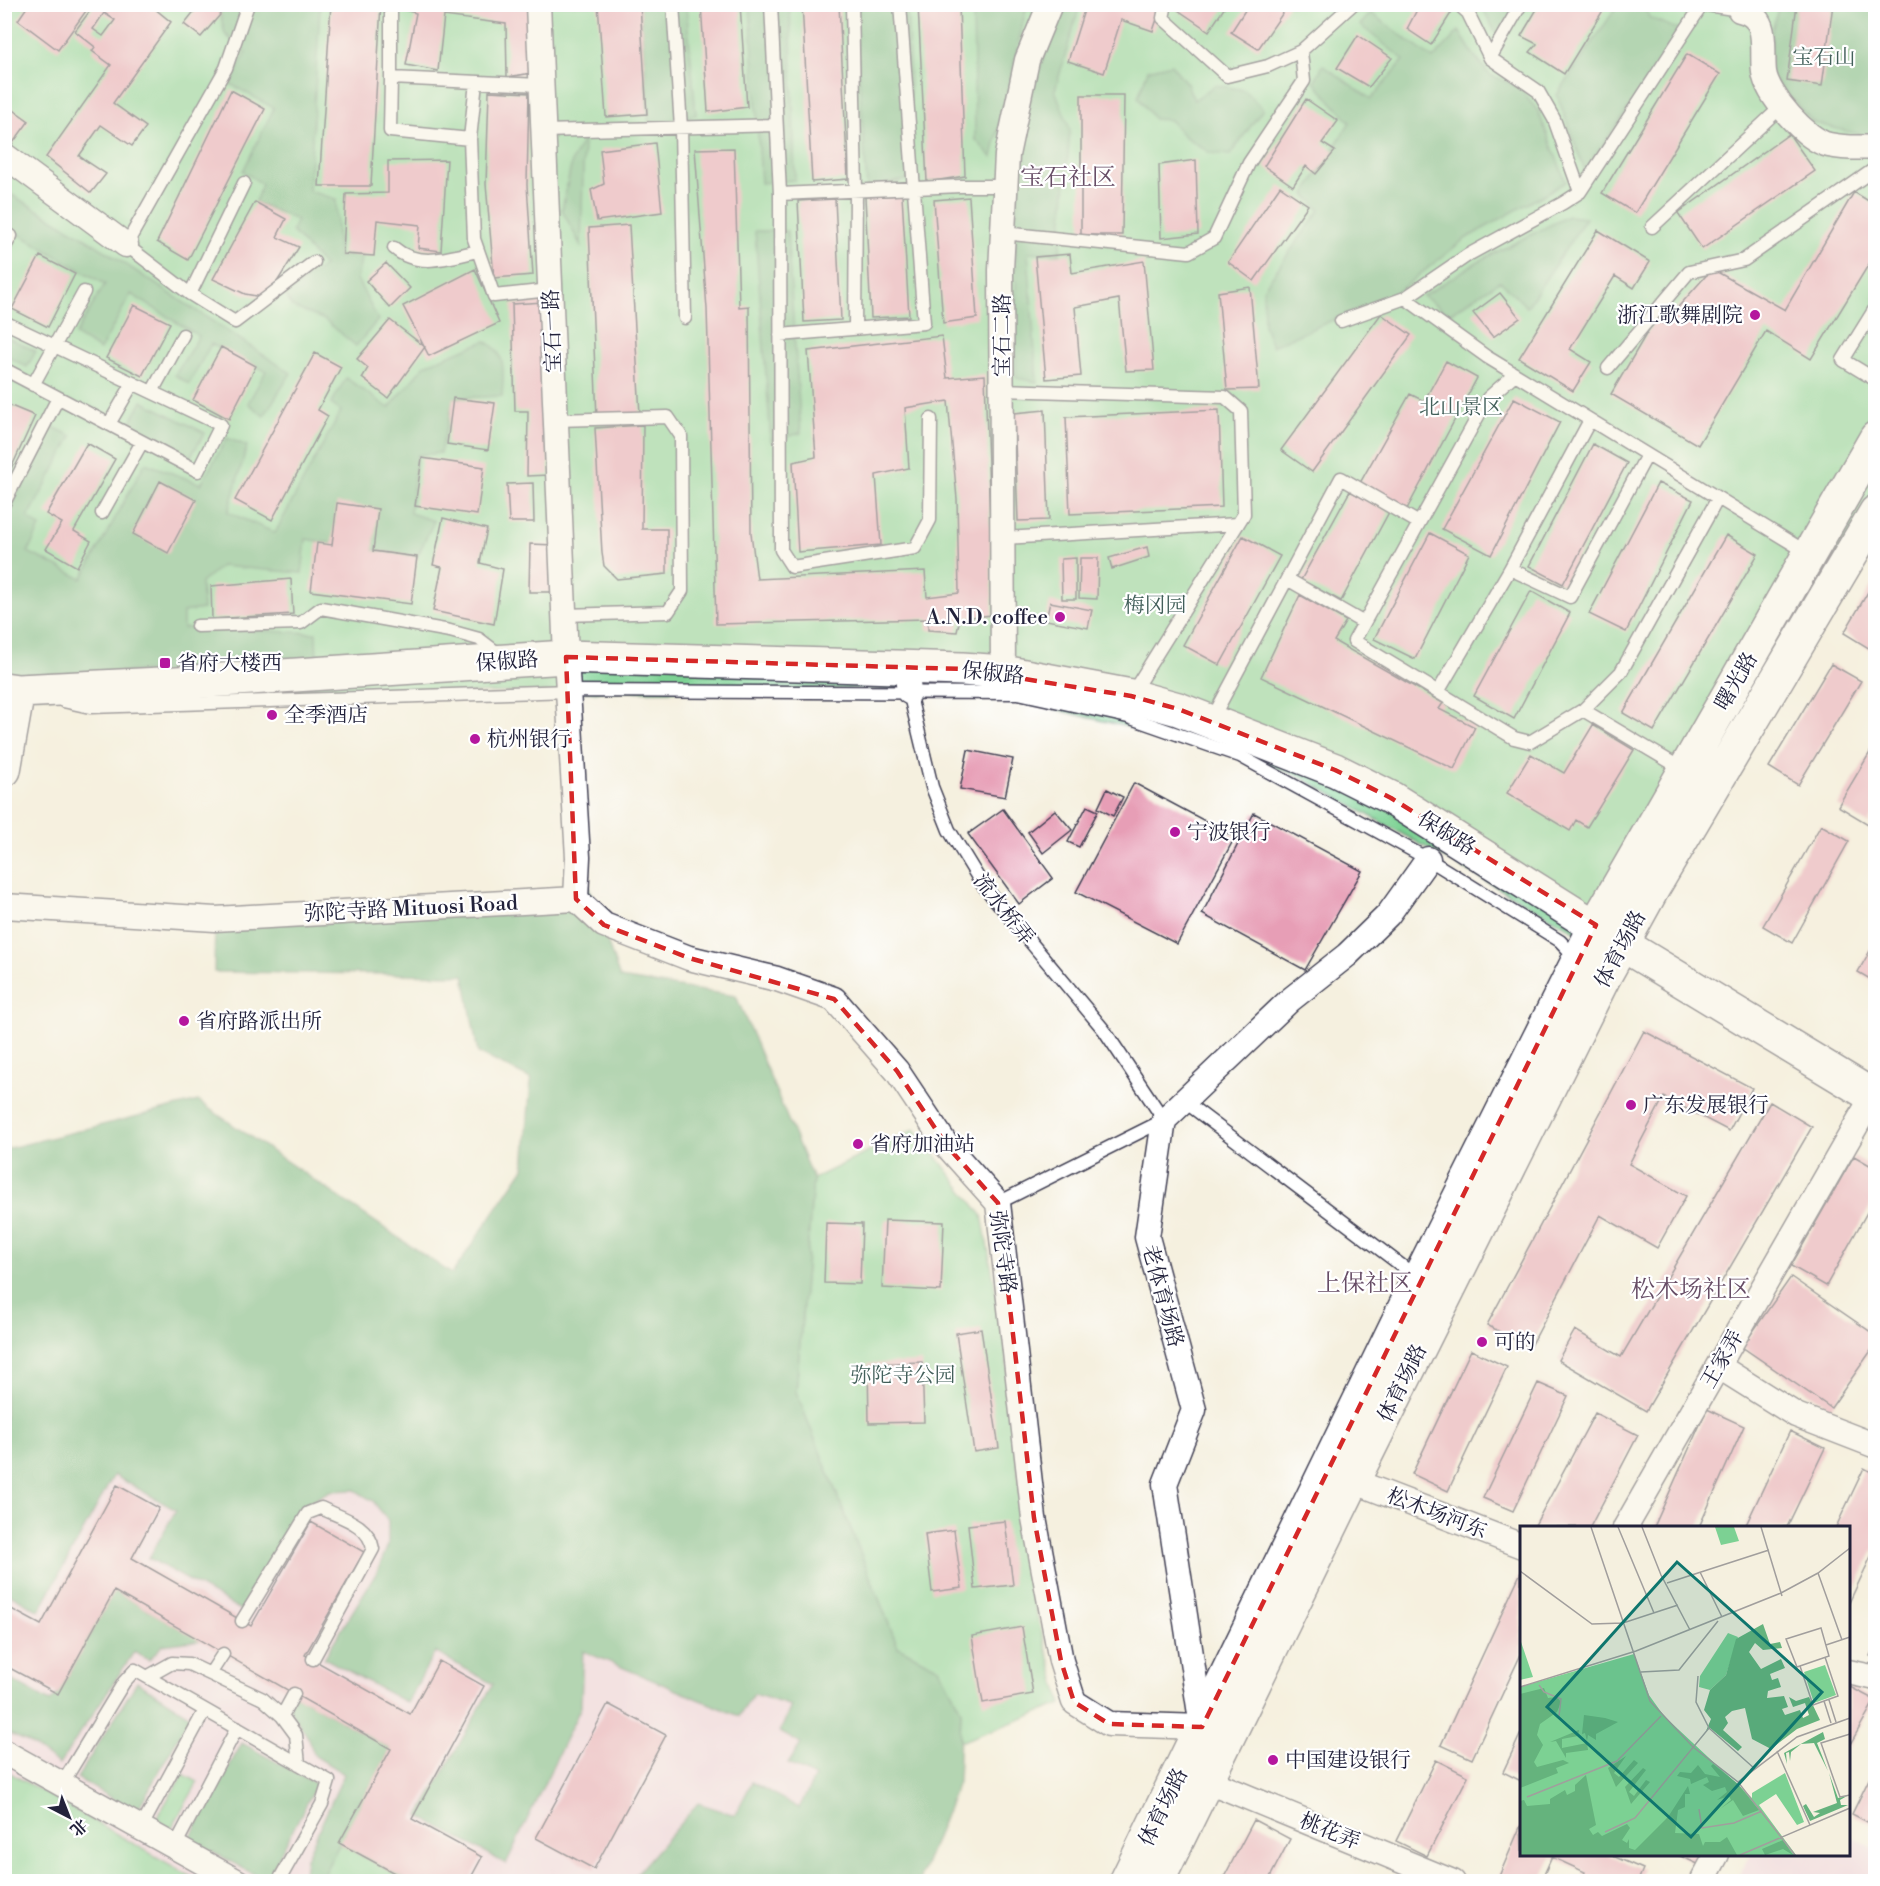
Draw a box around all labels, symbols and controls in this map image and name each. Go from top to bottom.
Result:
park label: 宝石山 [1793,45,1856,71]
district label: 宝石社区 [1020,163,1116,193]
street label: 宝石一路 [539,289,567,373]
street label: 宝石二路 [990,293,1016,377]
place label: 浙江歌舞剧院 [1617,303,1743,329]
marker: 浙江歌舞剧院 [1748,308,1762,322]
park label: 北山景区 [1419,395,1503,421]
park label: 梅冈园 [1124,593,1187,619]
place label: A.N.D. coffee [925,605,1048,631]
marker: A.N.D. coffee [1053,610,1067,624]
street label: 保俶路 [475,647,539,677]
street label: 曙光路 [1710,648,1764,715]
place label: 省府大楼西 [177,651,282,677]
marker: 省府大楼西 [158,656,172,670]
street label: 保俶路 [960,658,1026,690]
place label: 全季酒店 [284,703,368,729]
marker: 全季酒店 [265,708,279,722]
place label: 杭州银行 [487,727,571,753]
marker: 杭州银行 [468,732,482,746]
street label: 保俶路 [1413,806,1480,862]
place label: 宁波银行 [1187,820,1271,846]
marker: 宁波银行 [1168,825,1182,839]
street label: 流水桥弄 [967,869,1039,951]
street label: 弥陀寺路 Mituosi Road [304,890,519,928]
street label: 体育场路 [1590,906,1652,993]
place label: 省府路派出所 [196,1009,322,1035]
marker: 省府路派出所 [177,1014,191,1028]
place label: 广东发展银行 [1643,1093,1769,1119]
marker: 广东发展银行 [1624,1098,1638,1112]
place label: 省府加油站 [870,1132,975,1158]
marker: 省府加油站 [851,1137,865,1151]
street label: 弥陀寺路 [983,1209,1021,1296]
street label: 老体育场路 [1136,1242,1188,1350]
district label: 上保社区 [1317,1269,1413,1299]
district label: 松木场社区 [1631,1275,1751,1305]
street label: 王家弄 [1696,1326,1750,1393]
place label: 可的 [1494,1330,1536,1356]
marker: 可的 [1475,1335,1489,1349]
street label: 体育场路 [1373,1340,1433,1427]
park label: 弥陀寺公园 [851,1363,956,1389]
street label: 松木场河东 [1383,1483,1490,1545]
inset map [1520,1526,1850,1856]
place label: 中国建设银行 [1285,1748,1411,1774]
marker: 中国建设银行 [1266,1753,1280,1767]
street label: 体育场路 [1134,1764,1194,1851]
north arrow [39,1787,99,1847]
street label: 桃花弄 [1296,1808,1364,1856]
text: 北 [66,1815,91,1840]

